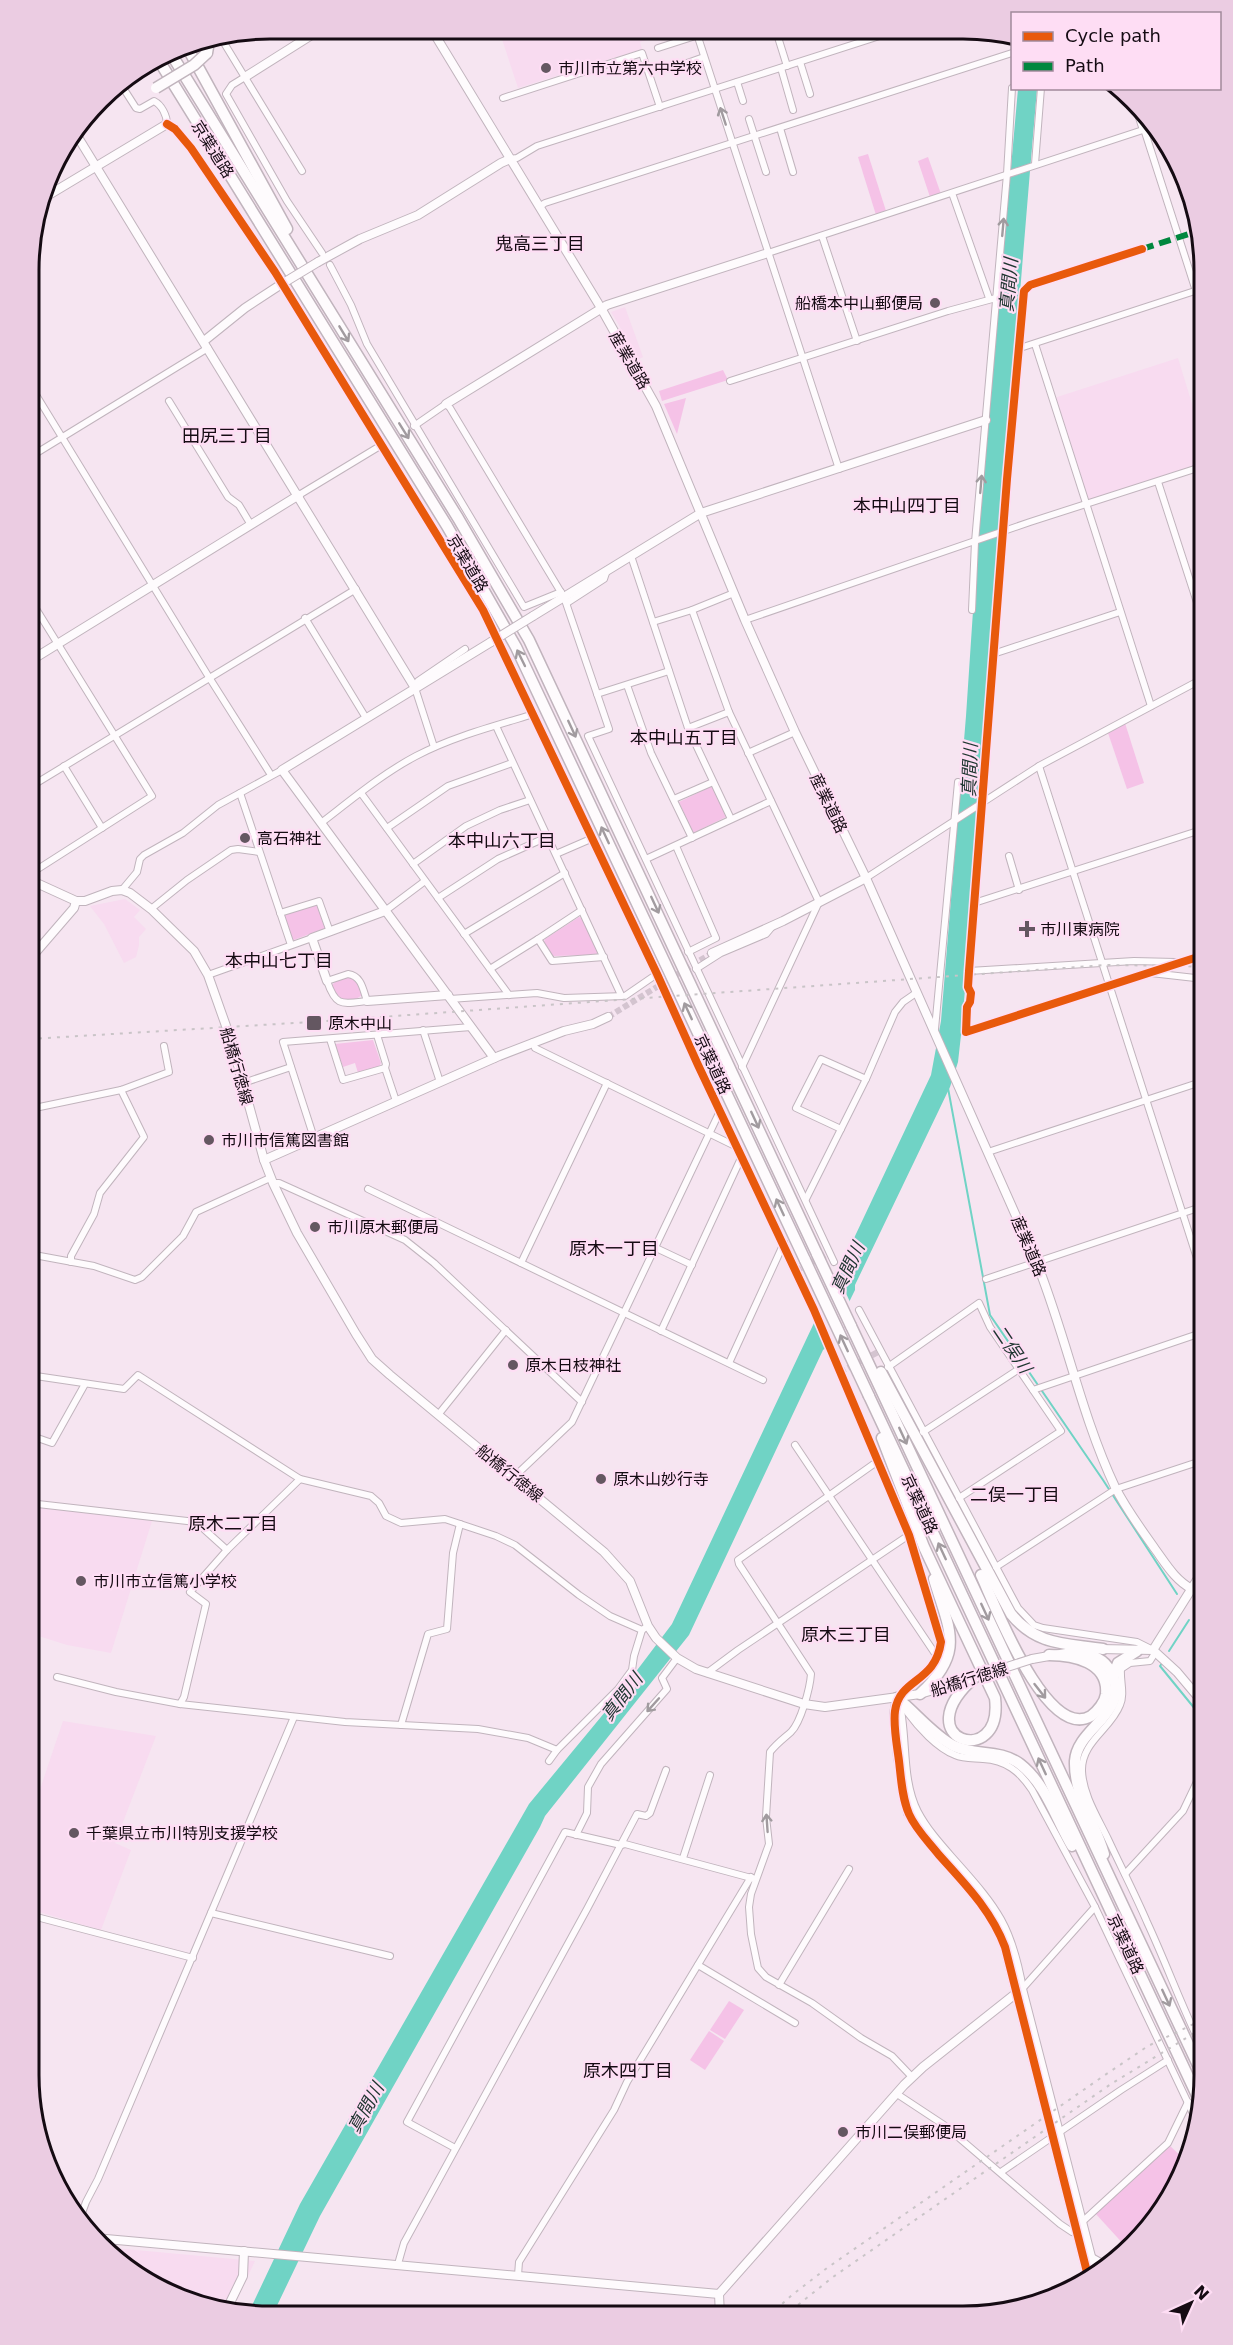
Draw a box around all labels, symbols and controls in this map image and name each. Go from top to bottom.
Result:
legend [1011,12,1221,90]
text: Cycle path [1065,25,1161,46]
text: Path [1065,55,1105,76]
place label: 市川市立第六中学校 [558,59,702,78]
marker: 市川市立第六中学校 [539,61,553,75]
one-way arrow [717,107,728,126]
street label: 京葉道路 [188,117,238,181]
one-way arrow [997,218,1008,238]
district label: 鬼高三丁目 [495,233,585,254]
water label: 真間川 [996,255,1021,313]
place label: 船橋本中山郵便局 [795,294,923,313]
marker: 船橋本中山郵便局 [928,296,942,310]
one-way arrow [339,325,351,342]
street label: 産業道路 [605,328,654,393]
one-way arrow [399,422,411,439]
district label: 田尻三丁目 [182,425,272,446]
one-way arrow [976,475,987,495]
district label: 本中山四丁目 [853,495,961,516]
street label: 京葉道路 [443,531,492,596]
one-way arrow [515,650,527,668]
one-way arrow [566,719,578,737]
district label: 本中山五丁目 [630,727,738,748]
water label: 真間川 [958,741,981,797]
street label: 産業道路 [806,770,851,836]
one-way arrow [599,826,611,844]
place label: 高石神社 [257,829,321,848]
district label: 本中山六丁目 [448,830,556,851]
marker: 高石神社 [238,831,252,845]
one-way arrow [649,896,661,914]
marker: 市川東病院 [1018,920,1036,938]
place label: 市川東病院 [1040,920,1120,939]
district label: 本中山七丁目 [225,950,333,971]
one-way arrow [681,1003,693,1021]
marker: 原木中山 [305,1014,323,1032]
place label: 原木中山 [328,1014,392,1033]
street label: 船橋行徳線 [216,1025,257,1107]
street label: 京葉道路 [690,1031,735,1097]
one-way arrow [749,1110,761,1128]
place label: 市川市信篤図書館 [221,1131,349,1150]
marker: 市川市信篤図書館 [202,1133,216,1147]
one-way arrow [773,1198,785,1216]
street label: 産業道路 [1007,1213,1050,1279]
place label: 市川原木郵便局 [327,1218,439,1237]
marker: 市川原木郵便局 [308,1220,322,1234]
water label: 真間川 [827,1237,869,1297]
district label: 原木一丁目 [569,1238,659,1259]
water label: 二俣川 [989,1320,1037,1379]
one-way arrow [837,1335,849,1353]
place label: 原木日枝神社 [525,1356,621,1375]
marker: 原木日枝神社 [506,1358,520,1372]
one-way arrow [898,1426,910,1444]
street label: 船橋行徳線 [473,1441,547,1506]
place label: 原木山妙行寺 [613,1470,709,1489]
street label: 京葉道路 [897,1471,942,1537]
marker: 原木山妙行寺 [594,1472,608,1486]
district label: 二俣一丁目 [970,1484,1060,1505]
district label: 原木二丁目 [188,1513,278,1534]
one-way arrow [936,1543,947,1561]
place label: 市川市立信篤小学校 [93,1572,237,1591]
marker: 市川市立信篤小学校 [74,1574,88,1588]
one-way arrow [980,1603,992,1621]
district label: 原木三丁目 [801,1624,891,1645]
street label: 船橋行徳線 [928,1659,1010,1700]
water label: 真間川 [597,1667,648,1724]
one-way arrow [1034,1683,1047,1699]
one-way arrow [646,1697,660,1712]
one-way arrow [1035,1758,1047,1776]
one-way arrow [761,1813,772,1833]
place label: 千葉県立市川特別支援学校 [86,1824,278,1843]
marker: 千葉県立市川特別支援学校 [67,1826,81,1840]
street label: 京葉道路 [1103,1911,1148,1977]
one-way arrow [1161,1989,1173,2007]
district label: 原木四丁目 [583,2060,673,2081]
water label: 真間川 [343,2077,389,2136]
place label: 市川二俣郵便局 [855,2123,967,2142]
marker: 市川二俣郵便局 [836,2125,850,2139]
north arrow [1161,2273,1221,2333]
text: N [1190,2281,1213,2304]

